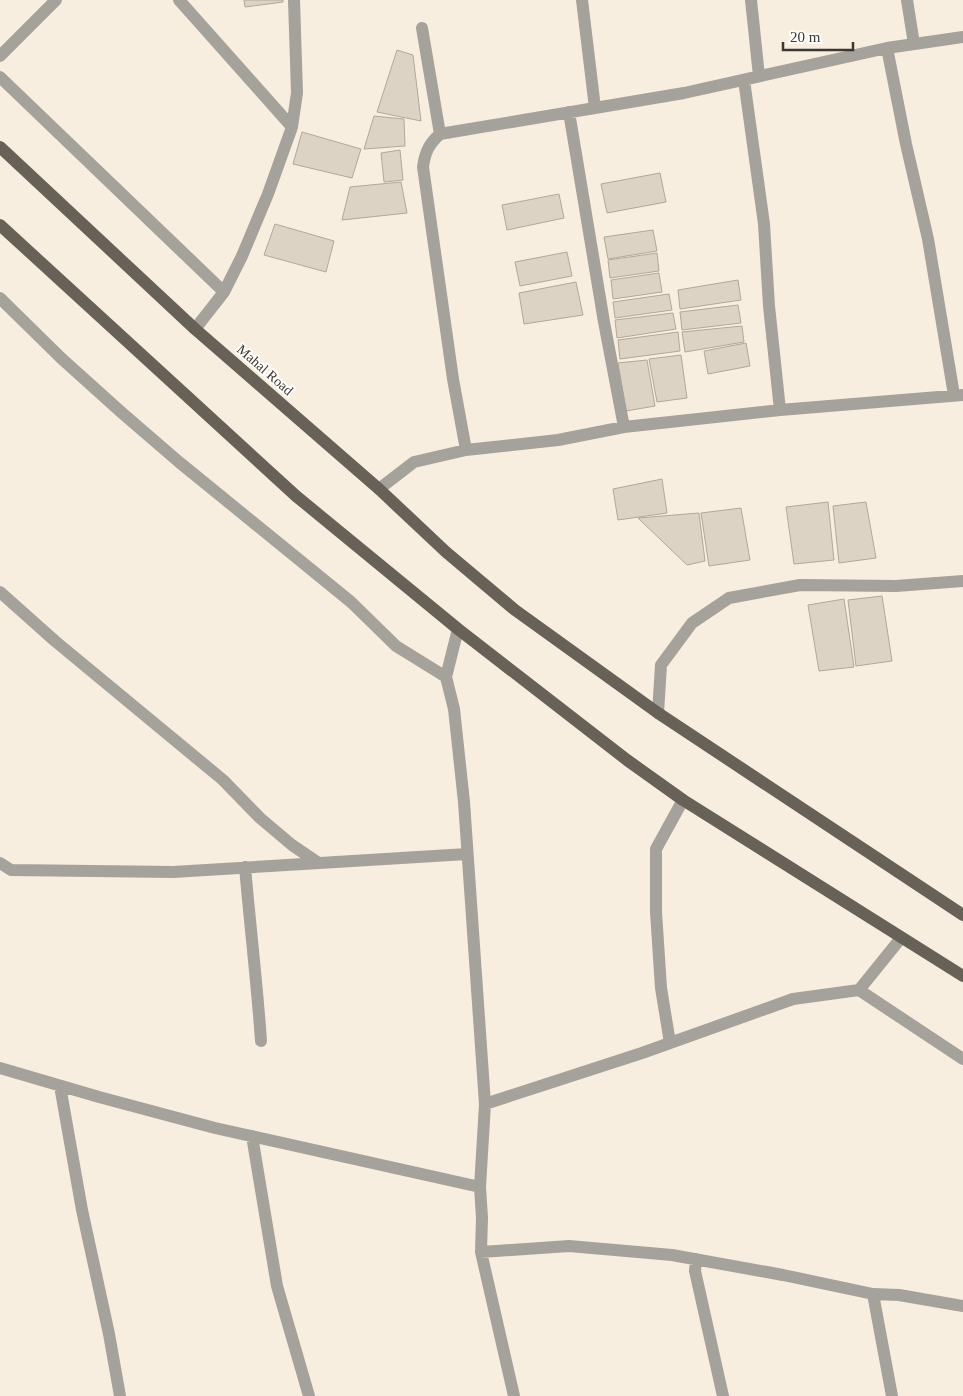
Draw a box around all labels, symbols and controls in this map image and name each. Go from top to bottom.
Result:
scale bar [783,20,853,52]
text: 20 m [790,29,821,45]
street label: Mahal Road [234,342,296,398]

